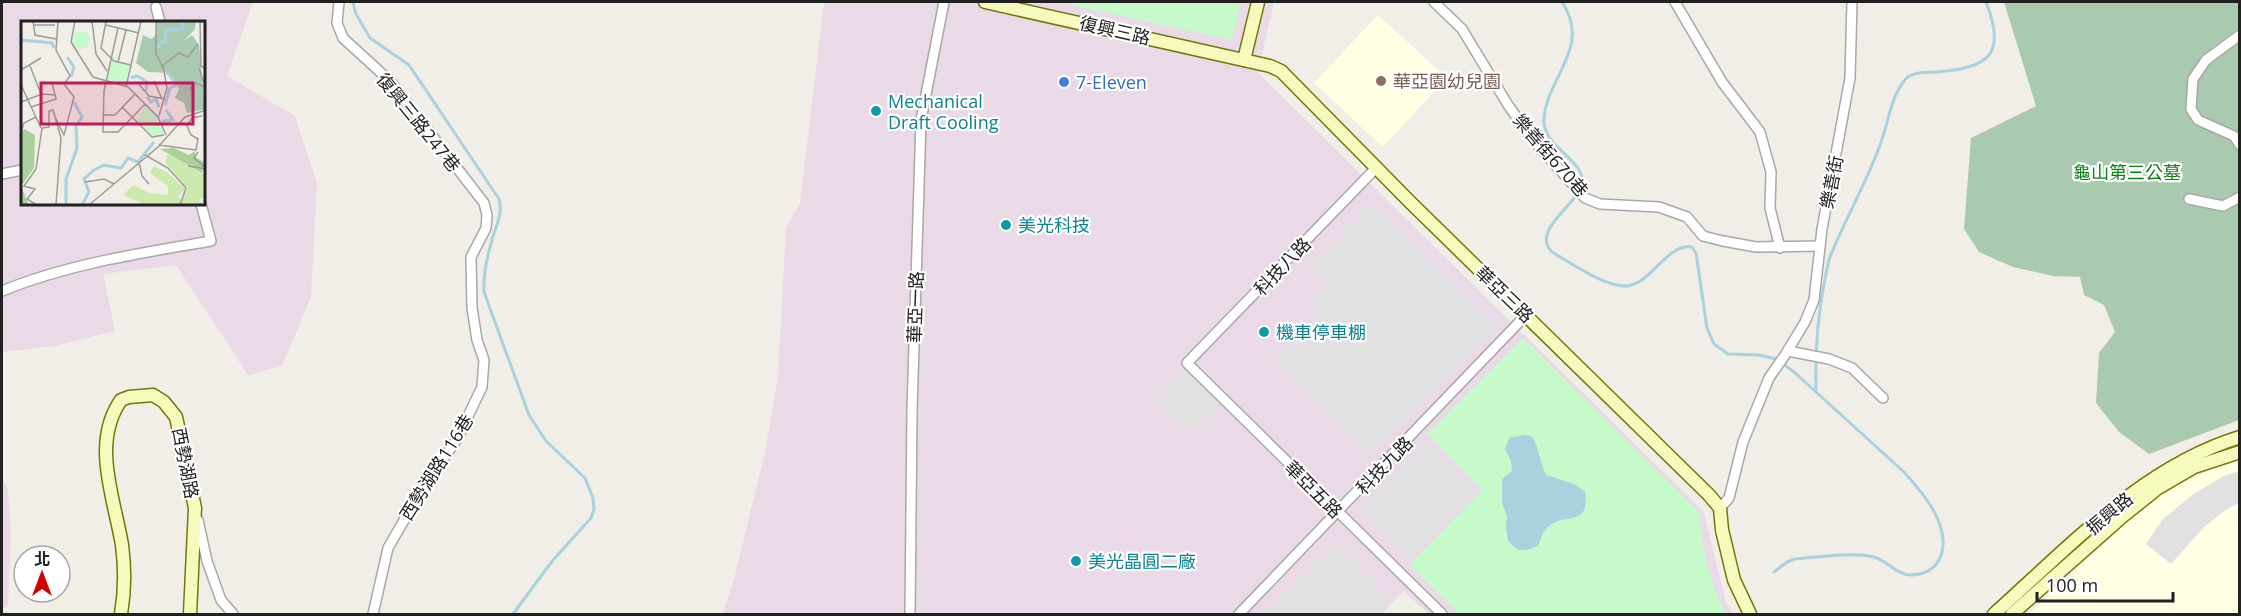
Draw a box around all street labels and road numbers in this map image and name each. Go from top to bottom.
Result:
street label: 復興三路 [1077,10,1153,50]
street label: 復興三路247巷 [372,67,466,177]
street label: 樂善街670巷 [1508,108,1594,202]
street label: 樂善街 [1814,153,1848,211]
street label: 科技八路 [1248,232,1316,300]
street label: 華亞三路 [1471,260,1539,328]
street label: 華亞一路 [902,271,928,343]
street label: 西勢湖路116巷 [394,409,478,525]
street label: 西勢湖路 [167,425,205,501]
street label: 科技九路 [1350,431,1418,499]
street label: 華亞五路 [1280,455,1348,523]
street label: 振興路 [2081,486,2137,540]

